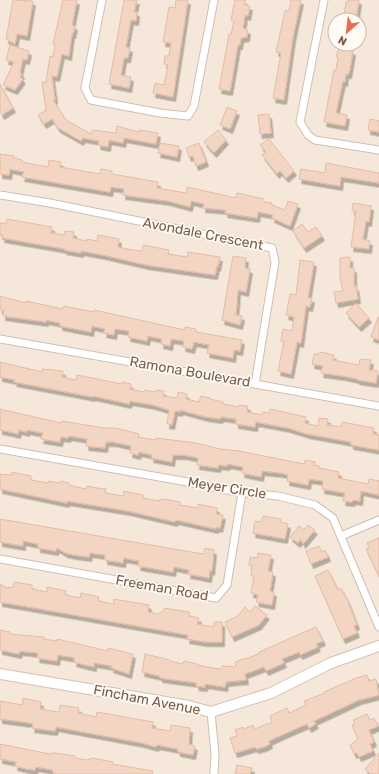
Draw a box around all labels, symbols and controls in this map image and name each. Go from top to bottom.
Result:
north arrow [327,12,367,52]
text: N [336,33,349,48]
street label: Avondale Crescent [141,214,265,254]
street label: Ramona Boulevard [128,353,252,391]
street label: Meyer Circle [187,473,268,503]
street label: Freeman Road [114,571,210,605]
street label: Fincham Avenue [92,681,202,719]

